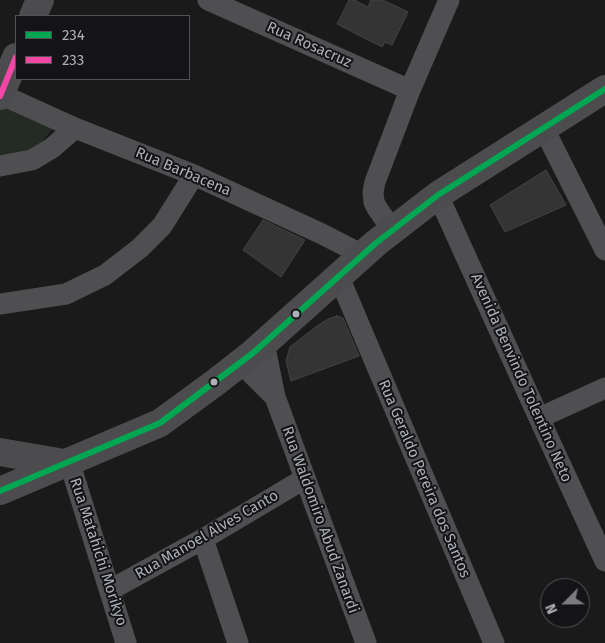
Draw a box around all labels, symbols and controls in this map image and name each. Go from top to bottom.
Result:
legend [15,15,190,80]
street label: Rua Rosacruz [264,18,354,72]
text: 234 [62,26,85,44]
text: 233 [62,51,84,69]
street label: Rua Barbacena [133,144,233,200]
street label: Avenida Benvindo Tolentino Neto [467,271,575,485]
unlabelled marker [291,309,301,319]
unlabelled marker [209,377,219,387]
street label: Rua Geraldo Pereira dos Santos [374,377,474,581]
street label: Rua Waldomiro Abud Zanardi [278,424,362,616]
street label: Rua Matahichi Morikyo [66,476,130,628]
street label: Rua Manoel Alves Canto [132,487,282,583]
north arrow [540,578,590,628]
text: N [542,601,561,616]

